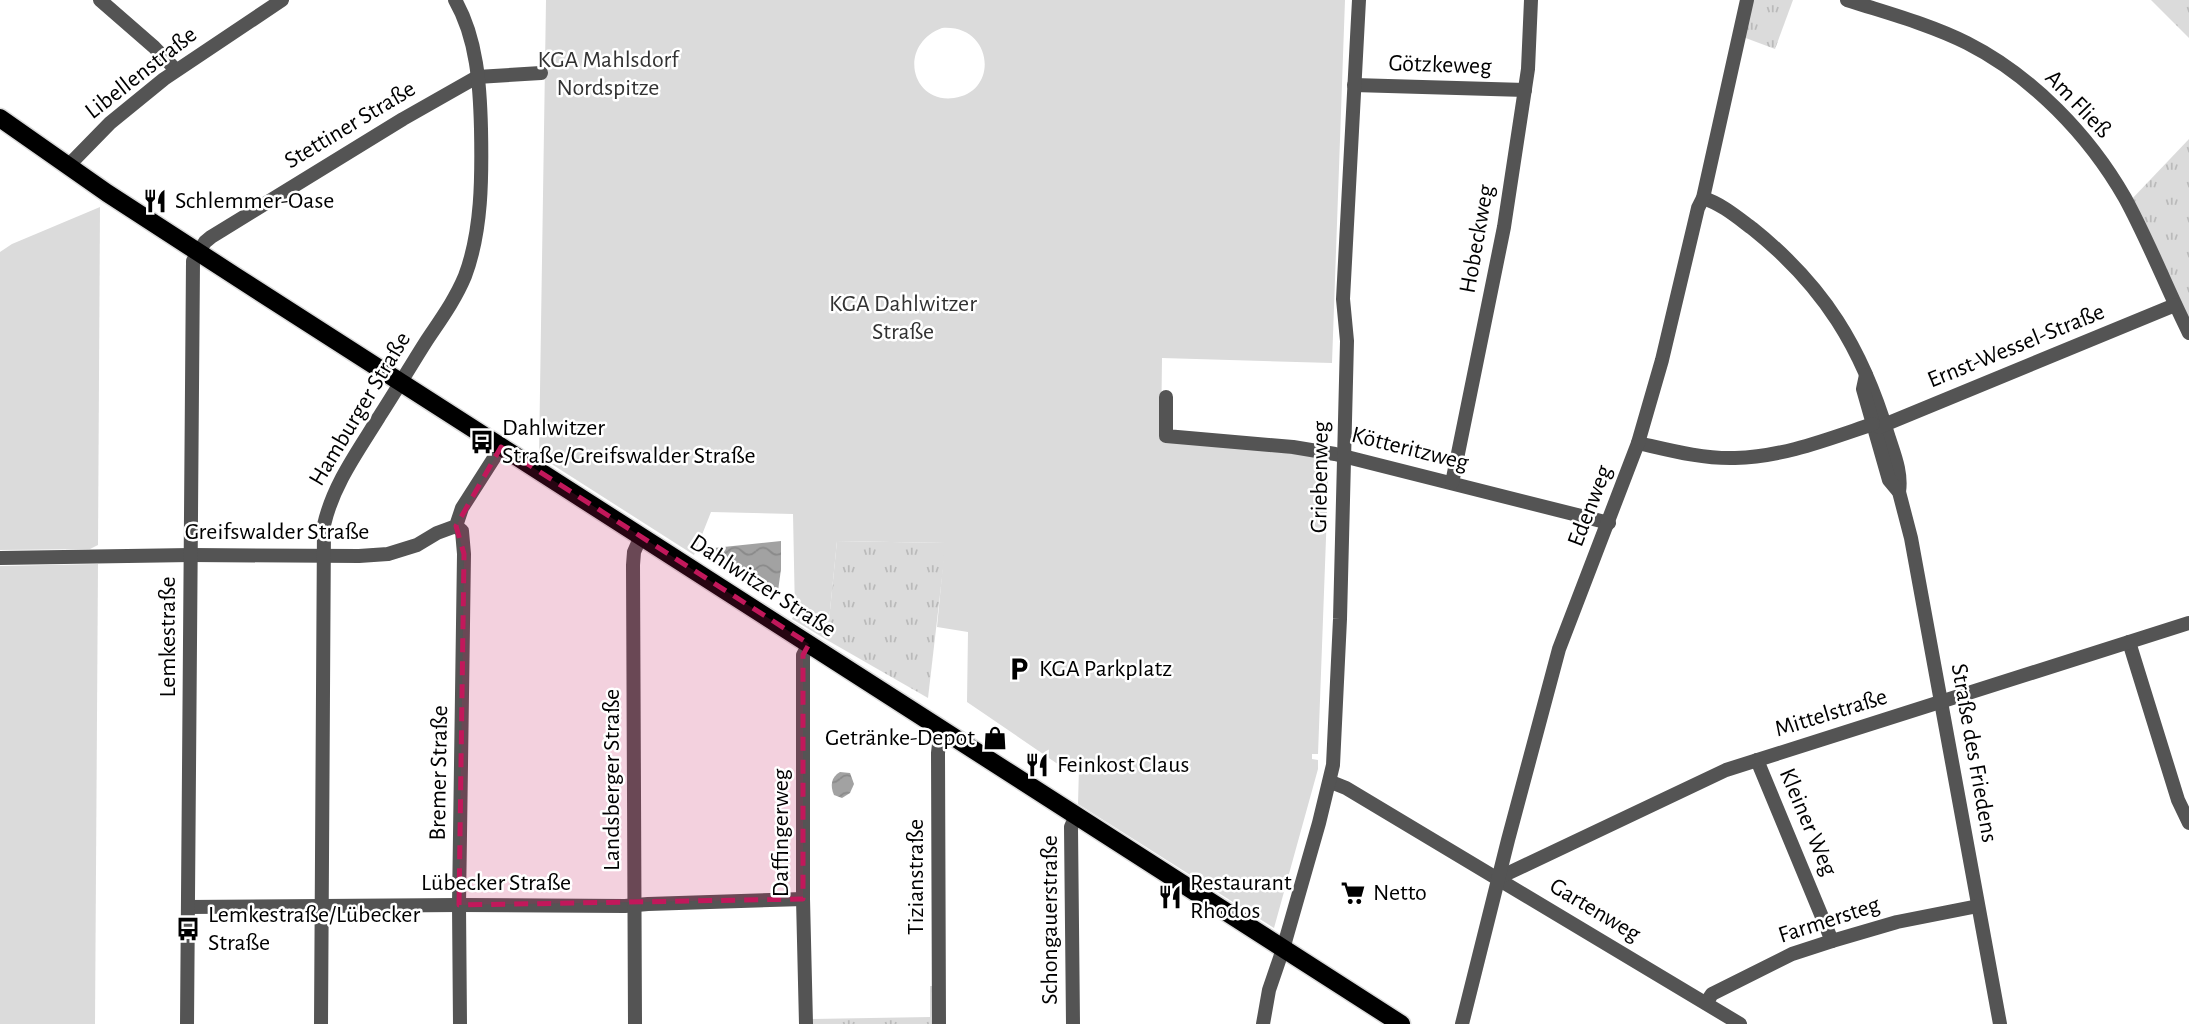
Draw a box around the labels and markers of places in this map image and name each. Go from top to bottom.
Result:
restaurant icon: Schlemmer-Oase [141,187,169,215]
place label: Schlemmer-Oase [175,189,334,213]
place label: Dahlwitzer Straße/Greifswalder Straße [502,416,755,468]
bus stop icon: Dahlwitzer Straße/Greifswalder Straße [468,428,496,456]
parking icon: KGA Parkplatz [1005,655,1033,683]
place label: KGA Parkplatz [1039,657,1172,681]
shop icon: Getränke-Depot [981,724,1009,752]
place label: Getränke-Depot [825,726,975,750]
restaurant icon: Feinkost Claus [1023,751,1051,779]
place label: Feinkost Claus [1057,753,1189,777]
place label: Restaurant Rhodos [1190,871,1292,923]
supermarket icon: Netto [1339,879,1367,907]
place label: Netto [1373,881,1427,905]
restaurant icon: Restaurant Rhodos [1156,883,1184,911]
place label: Lemkestraße/Lübecker Straße [208,903,420,955]
bus stop icon: Lemkestraße/Lübecker Straße [174,915,202,943]

